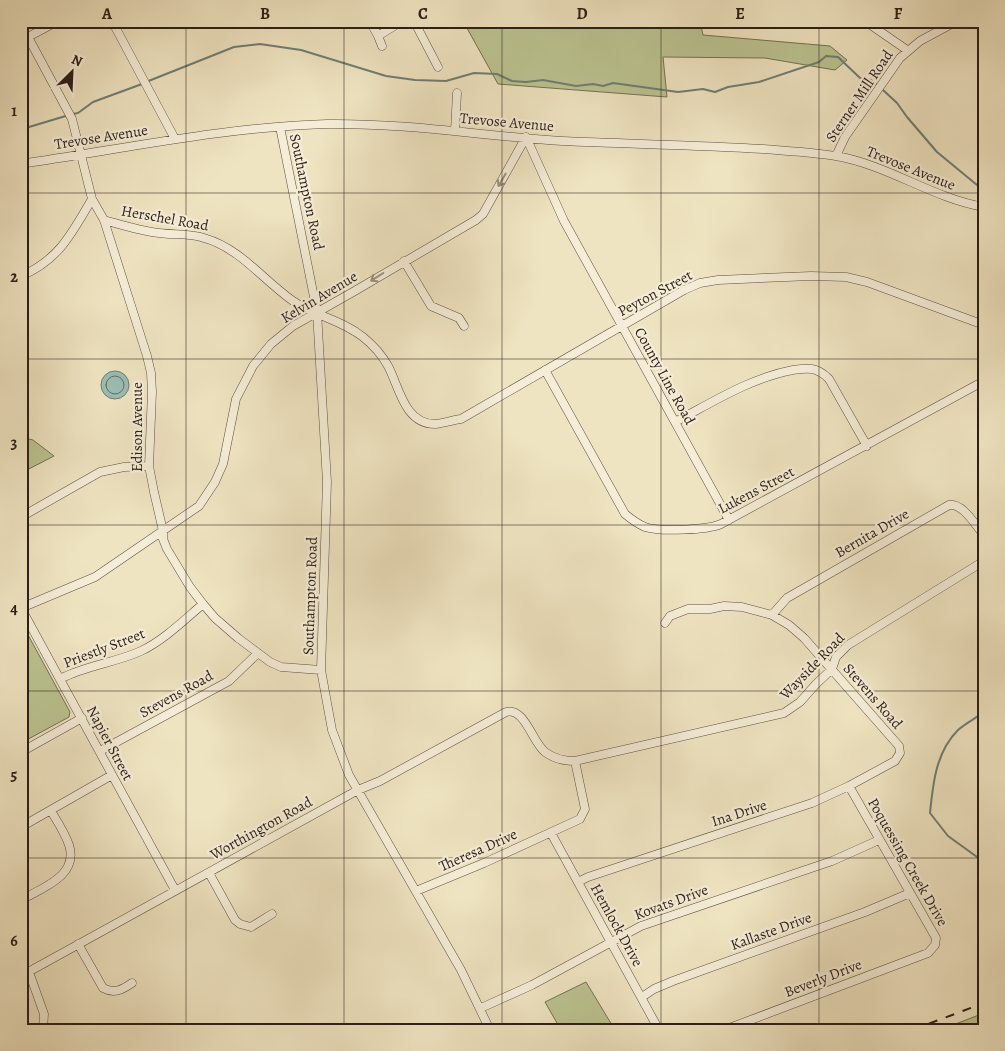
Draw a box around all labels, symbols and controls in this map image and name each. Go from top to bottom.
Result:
text: A [101,3,113,25]
text: B [260,3,270,25]
text: C [418,3,428,25]
text: D [576,3,588,25]
text: E [735,3,745,25]
text: F [894,3,903,25]
street label: Sterner Mill Road [821,45,898,146]
north arrow [48,48,98,98]
text: N [69,50,86,71]
text: 1 [11,100,17,122]
street label: Trevose Avenue [459,108,555,136]
street label: Trevose Avenue [53,120,149,154]
street label: Southampton Road [285,132,329,253]
street label: Trevose Avenue [864,141,959,195]
one-way arrow [497,172,507,186]
street label: Herschel Road [120,200,211,236]
street label: Peyton Street [614,265,696,321]
text: 2 [10,266,18,288]
street label: Kelvin Avenue [277,266,361,328]
one-way arrow [371,273,385,283]
street label: County Line Road [630,324,700,429]
street label: Edison Avenue [127,382,147,472]
text: 3 [11,432,18,454]
street label: Lukens Street [714,462,798,518]
street label: Bernita Drive [831,504,913,562]
street label: Southampton Road [298,536,322,656]
text: 4 [10,598,18,620]
street label: Priestly Street [60,623,148,673]
street label: Wayside Road [774,628,850,704]
street label: Stevens Road [839,659,908,734]
street label: Stevens Road [136,665,217,722]
street label: Napier Street [82,702,138,784]
text: 5 [11,764,18,786]
street label: Worthington Road [205,791,316,865]
street label: Poquessing Creek Drive [863,794,953,930]
street label: Ina Drive [709,795,770,831]
street label: Theresa Drive [436,824,520,876]
street label: Kovats Drive [631,879,711,925]
street label: Hemlock Drive [586,880,648,970]
street label: Kallaste Drive [728,907,815,955]
text: 6 [10,930,18,952]
street label: Beverly Drive [781,954,865,1002]

